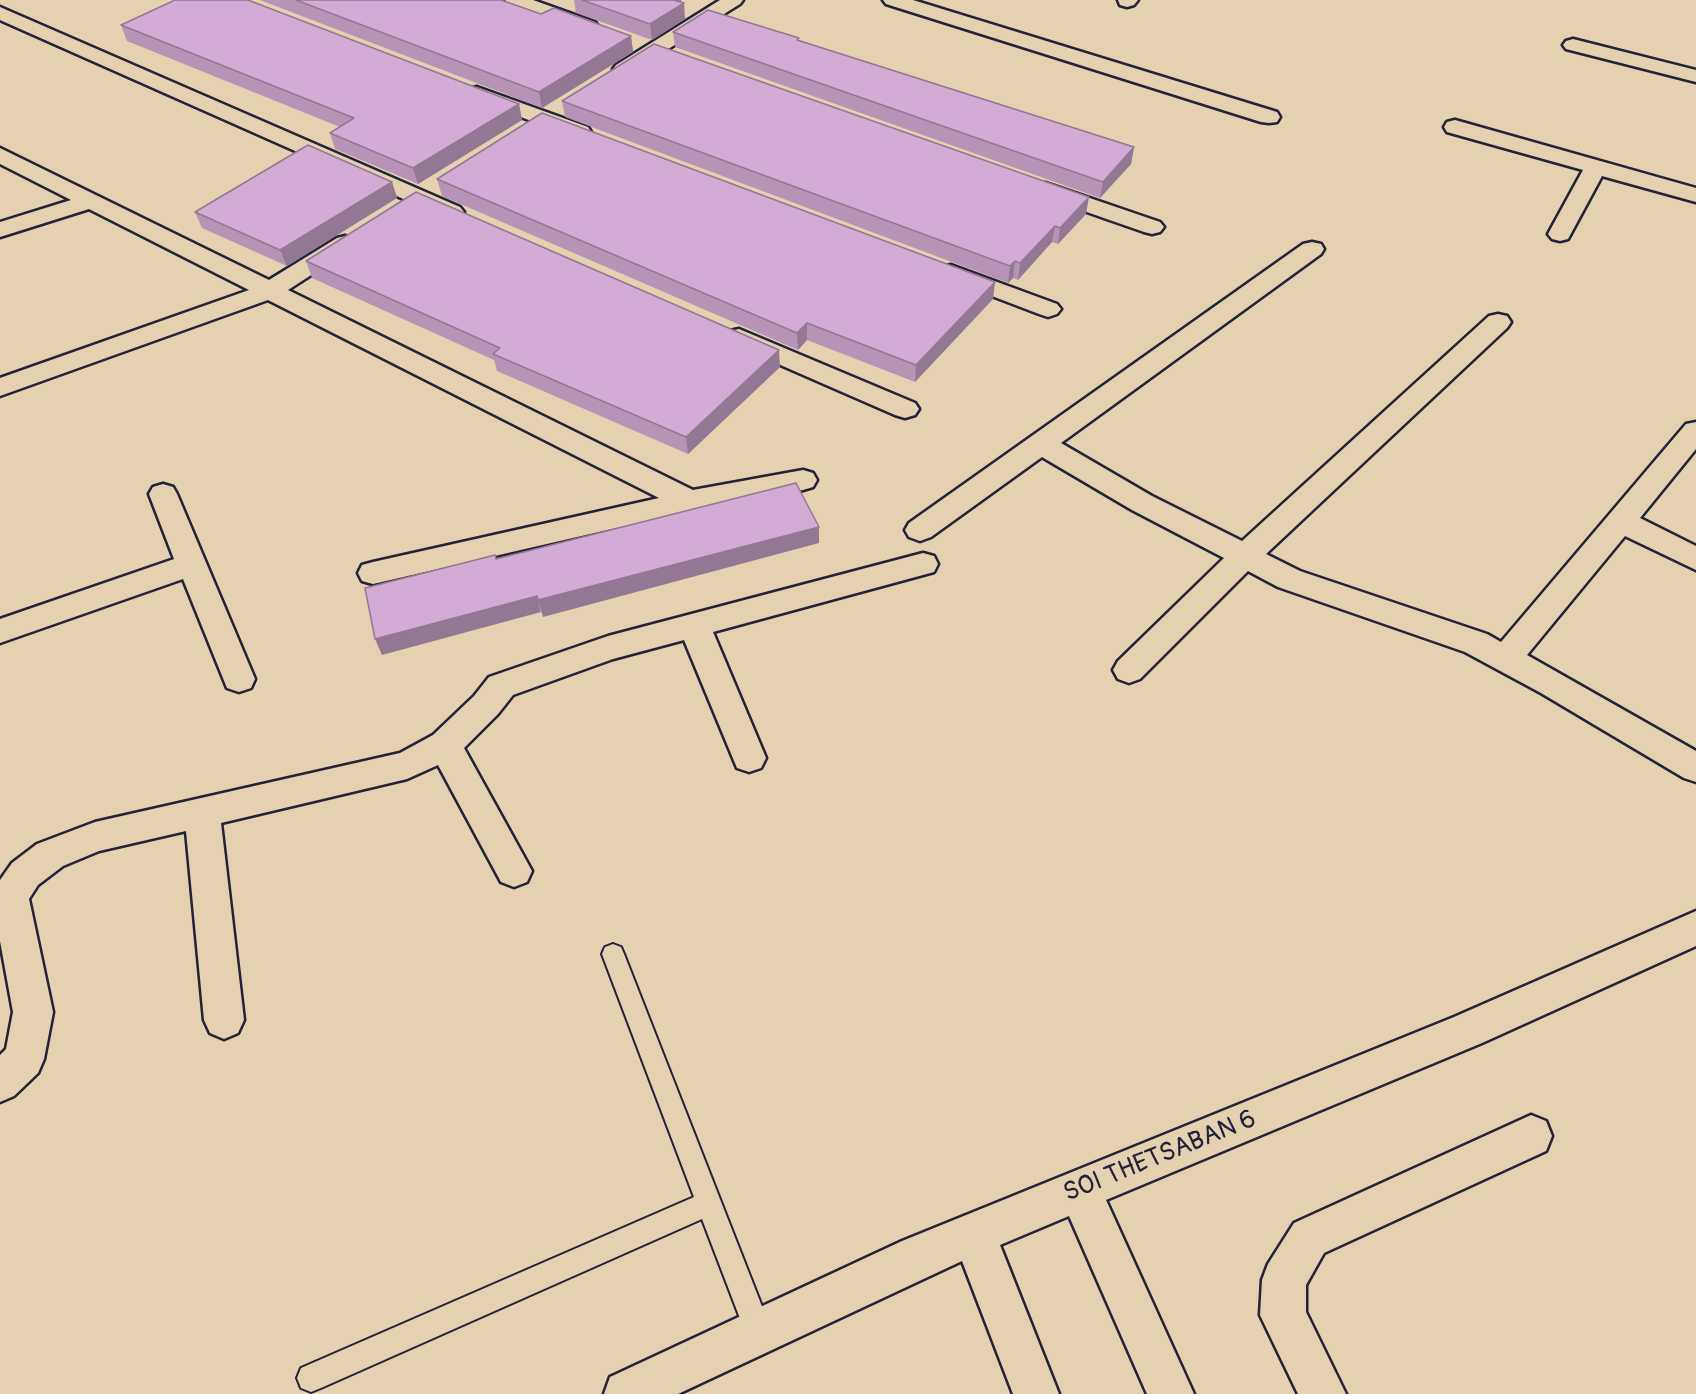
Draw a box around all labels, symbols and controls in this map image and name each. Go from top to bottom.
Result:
street label: SOI THETSABAN 6 [1059,1104,1261,1210]

